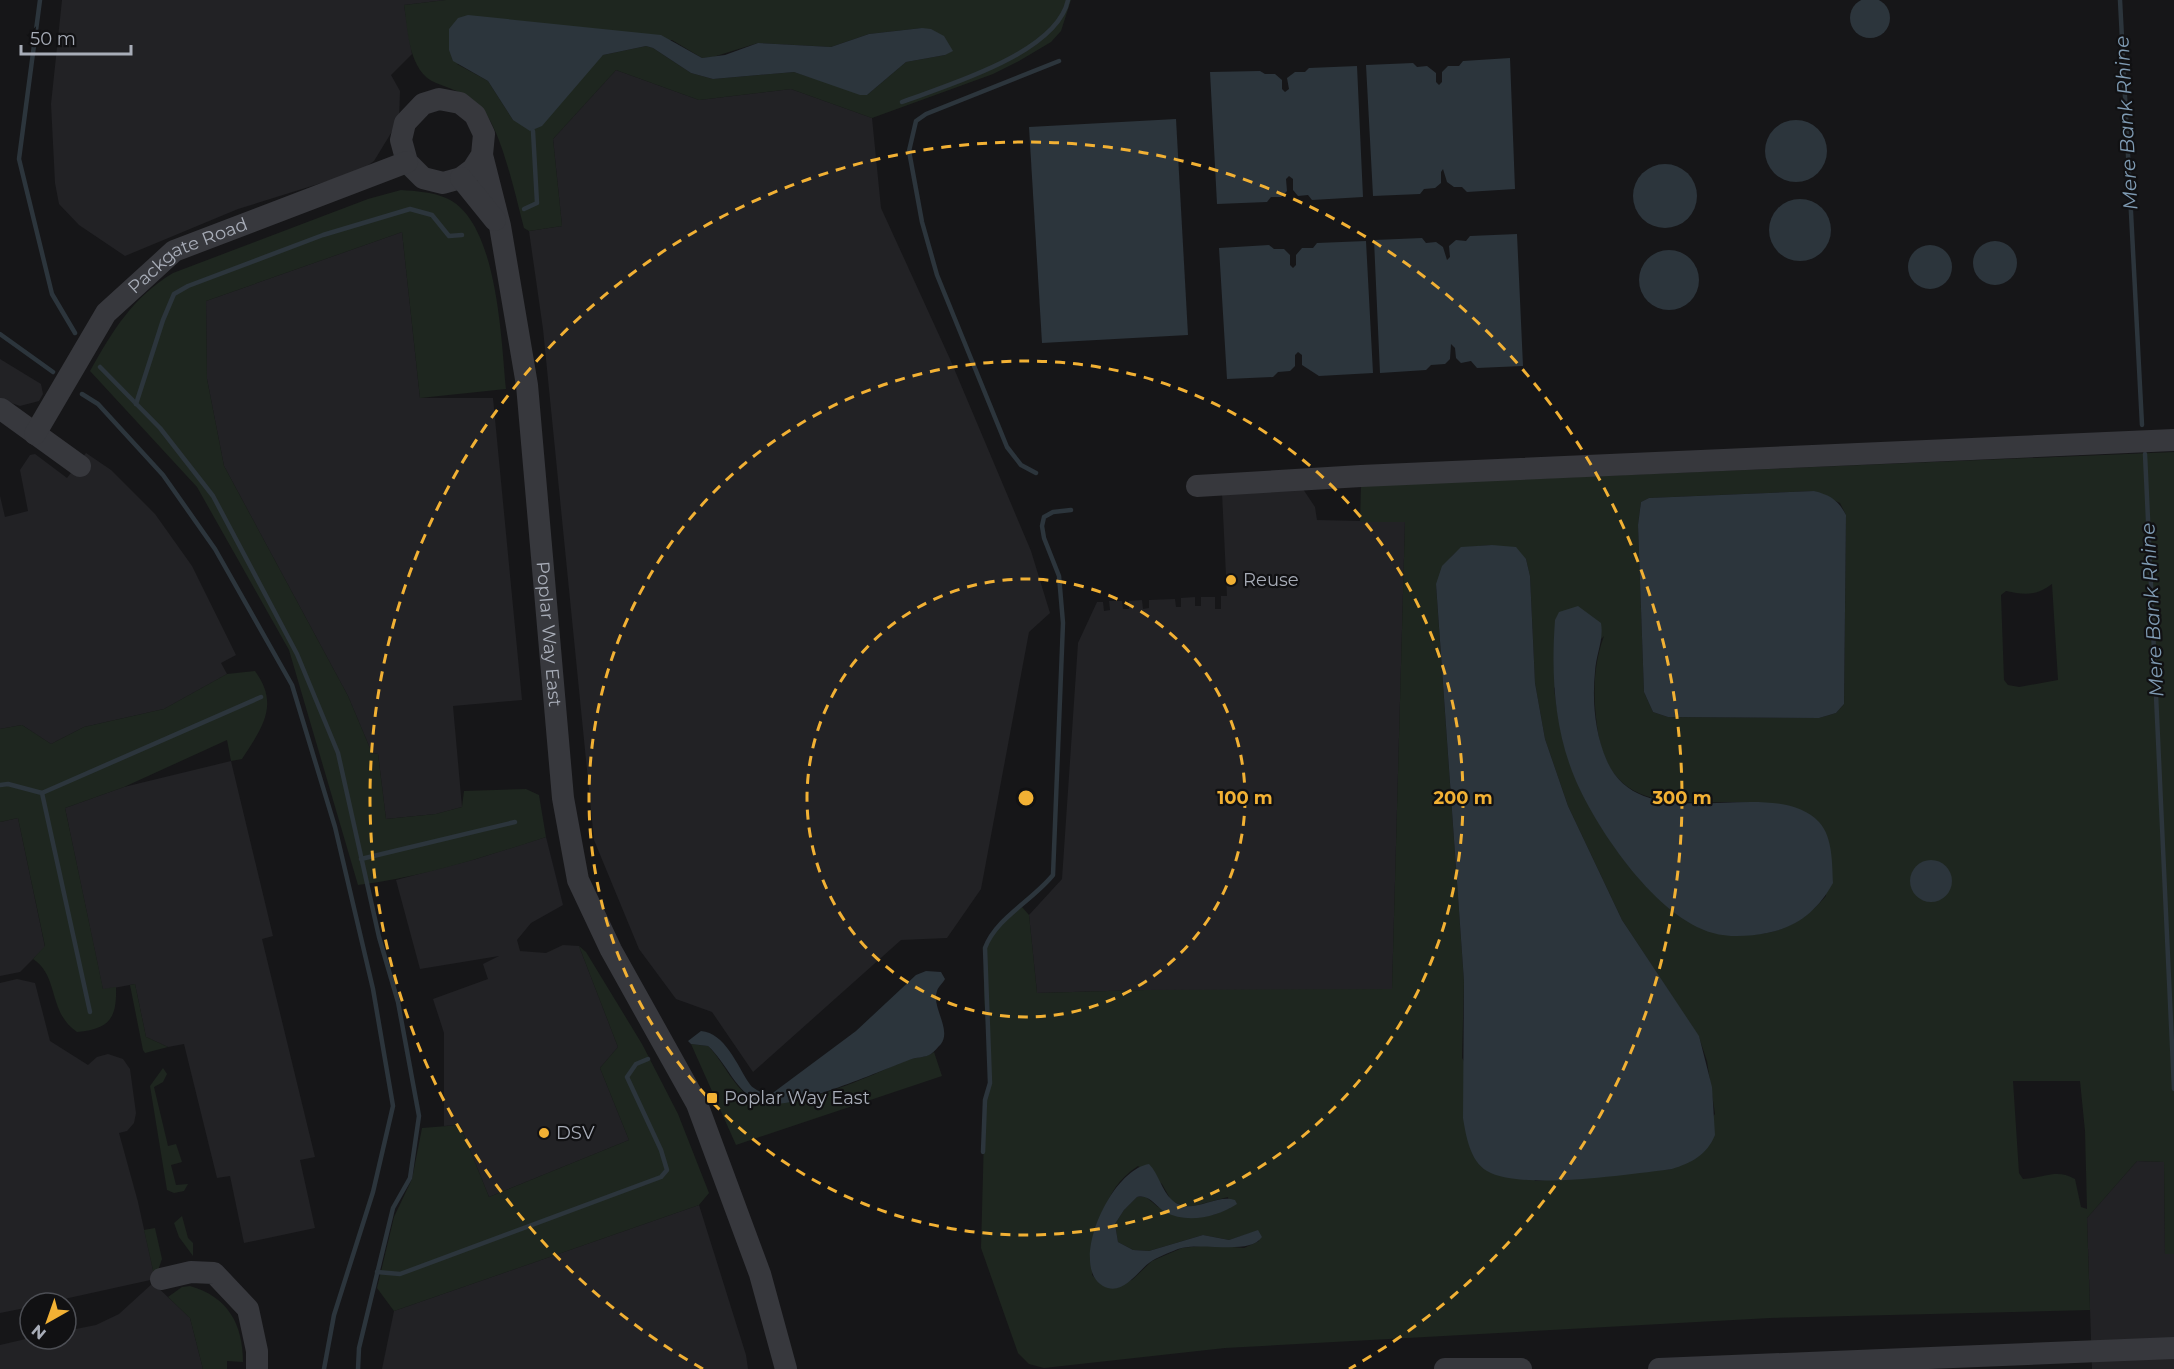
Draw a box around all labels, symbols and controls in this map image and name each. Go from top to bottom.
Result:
scale bar [21,18,130,56]
text: 50 m [30,28,76,50]
water label: Mere Bank Rhine [2109,35,2143,211]
street label: Packgate Road [123,213,251,299]
water label: Mere Bank Rhine [2135,522,2169,698]
street label: Poplar Way East [531,560,566,708]
place label: Reuse [1243,569,1299,591]
marker: Reuse [1224,573,1238,587]
text: 100 m [1217,787,1273,809]
text: 200 m [1433,787,1493,809]
text: 300 m [1651,787,1712,809]
centre of rings [1016,788,1036,808]
place label: Poplar Way East [724,1087,870,1109]
marker: Poplar Way East [705,1091,719,1105]
place label: DSV [556,1122,595,1144]
marker: DSV [537,1126,551,1140]
north arrow [18,1291,78,1351]
text: N [28,1321,50,1344]

